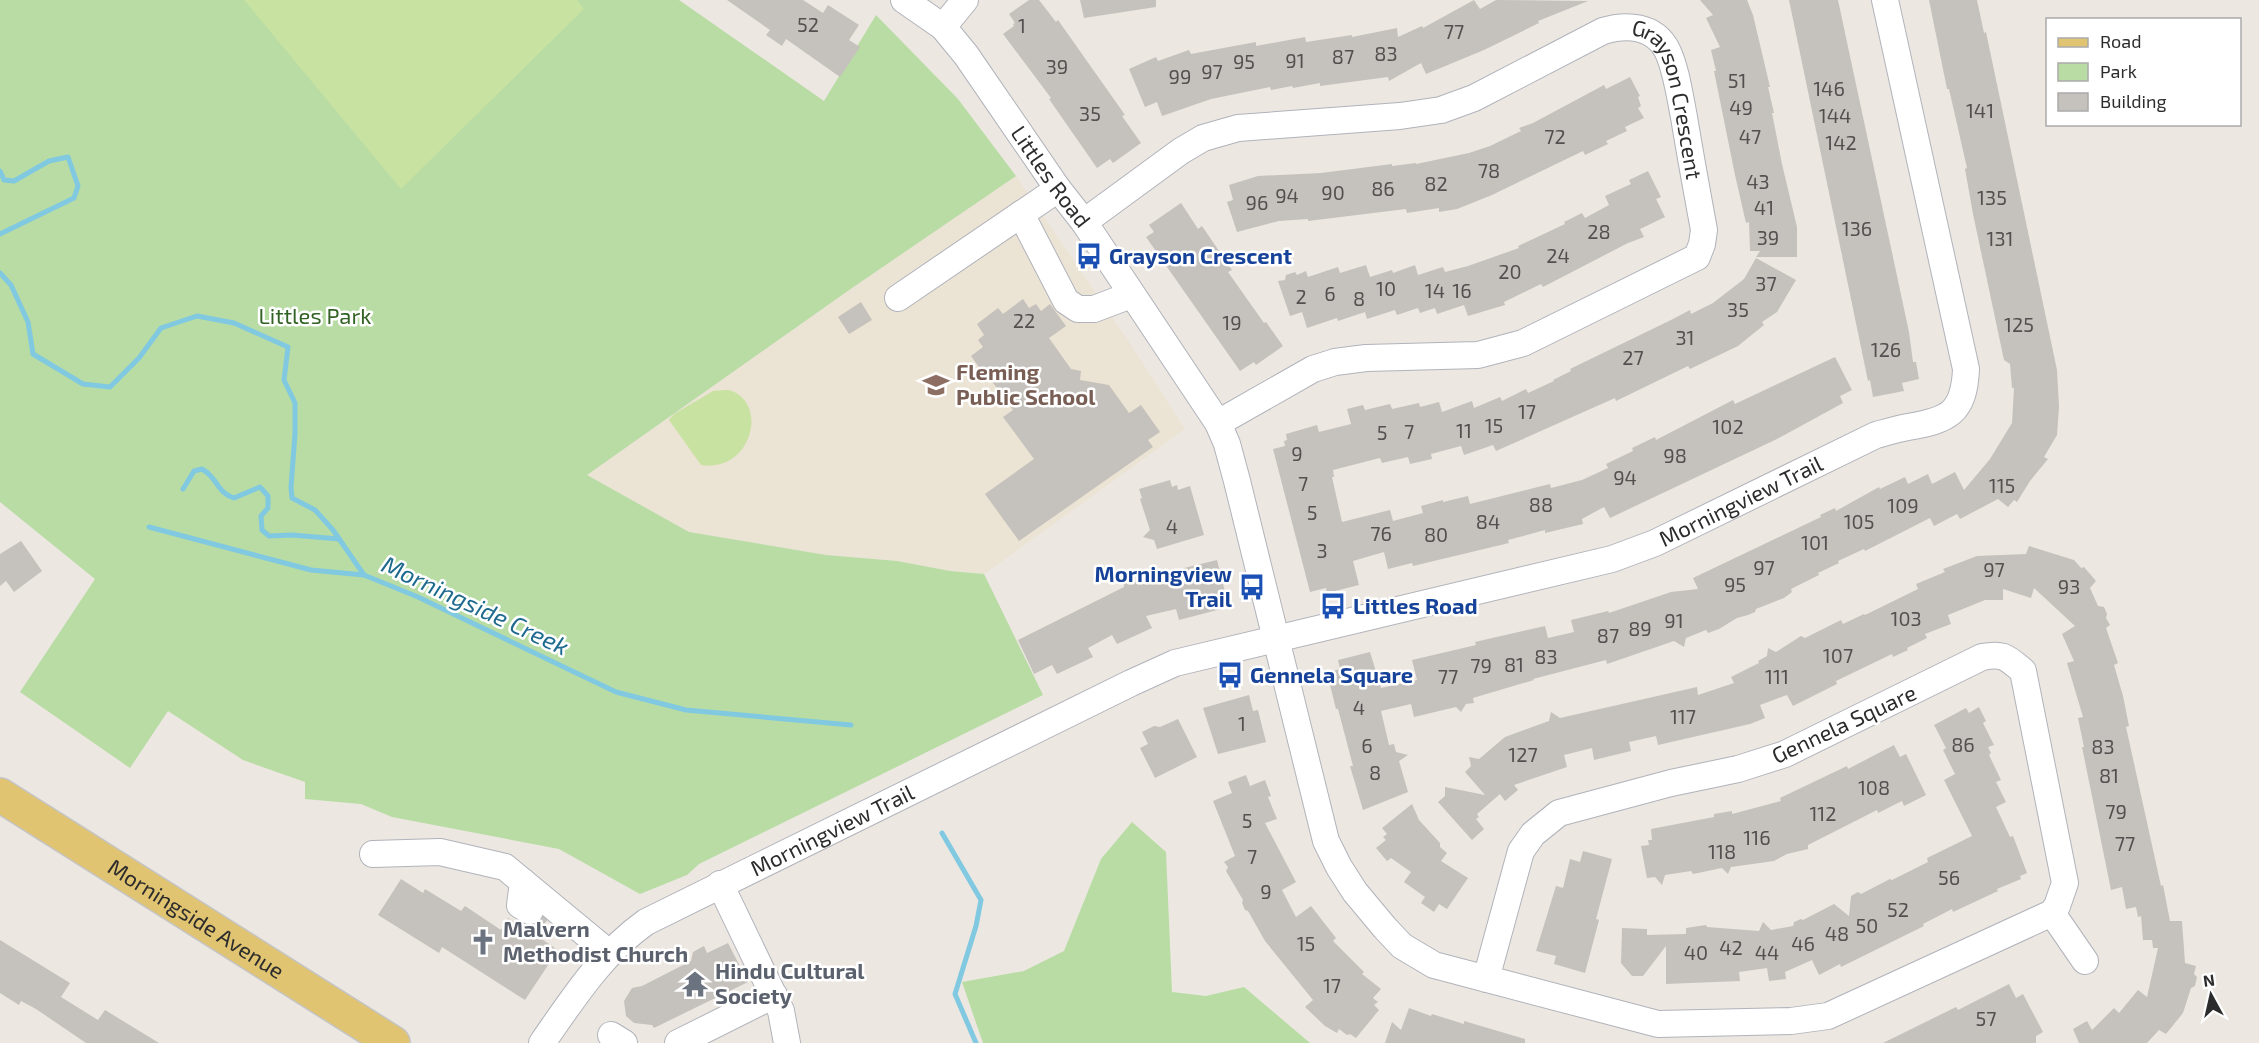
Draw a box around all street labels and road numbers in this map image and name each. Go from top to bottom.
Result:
street label: Grayson Crescent [1630,13,1708,181]
street label: Littles Road [1006,120,1097,232]
street label: Morningview Trail [1654,449,1827,551]
street label: Gennela Square [1767,678,1920,768]
street label: Morningview Trail [746,778,918,881]
street label: Morningside Avenue [104,853,290,983]

